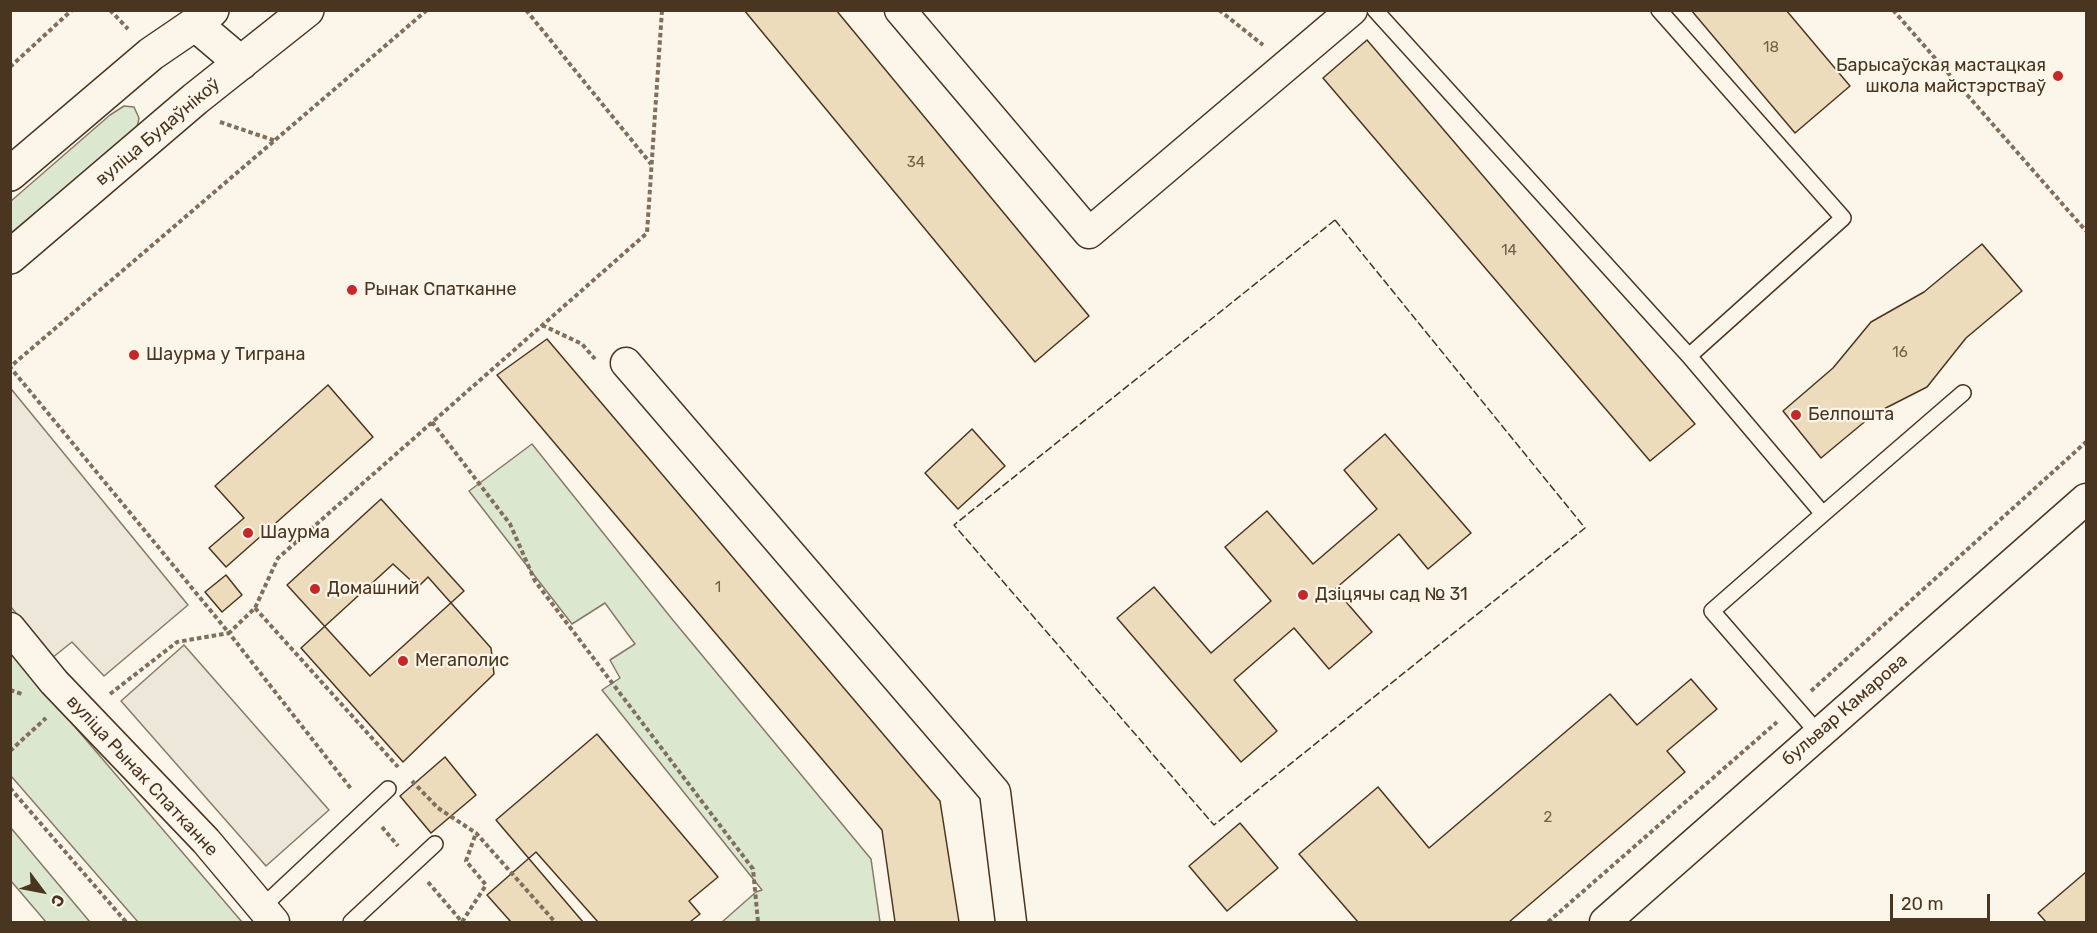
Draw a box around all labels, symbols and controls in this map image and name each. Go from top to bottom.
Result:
house number: 18 [1763,39,1779,57]
place label: Барысаўская мастацкая школа майстэрстваў [1836,55,2046,98]
marker: Барысаўская мастацкая школа майстэрстваў [2051,69,2065,83]
street label: вуліца Будаўнікоў [91,74,225,190]
house number: 34 [907,154,925,172]
house number: 14 [1501,242,1517,260]
place label: Рынак Спатканне [364,279,517,301]
marker: Рынак Спатканне [345,283,359,297]
place label: Шаурма у Тиграна [146,344,305,366]
house number: 16 [1892,344,1908,362]
marker: Шаурма у Тиграна [127,348,141,362]
place label: Белпошта [1808,404,1894,426]
marker: Белпошта [1789,408,1803,422]
place label: Шаурма [260,522,330,544]
marker: Шаурма [241,526,255,540]
place label: Домашний [327,578,419,600]
house number: 1 [715,579,721,597]
marker: Домашний [308,582,322,596]
place label: Дзіцячы сад № 31 [1315,584,1468,606]
marker: Дзіцячы сад № 31 [1296,588,1310,602]
place label: Мегаполис [415,650,509,672]
street label: бульвар Камарова [1778,650,1912,770]
marker: Мегаполис [396,654,410,668]
street label: вуліца Рынак Спатканне [62,691,222,861]
house number: 2 [1544,809,1552,827]
north arrow [12,861,72,921]
scale bar [1893,882,1994,920]
text: С [47,891,69,911]
text: 20 m [1901,893,1943,915]

